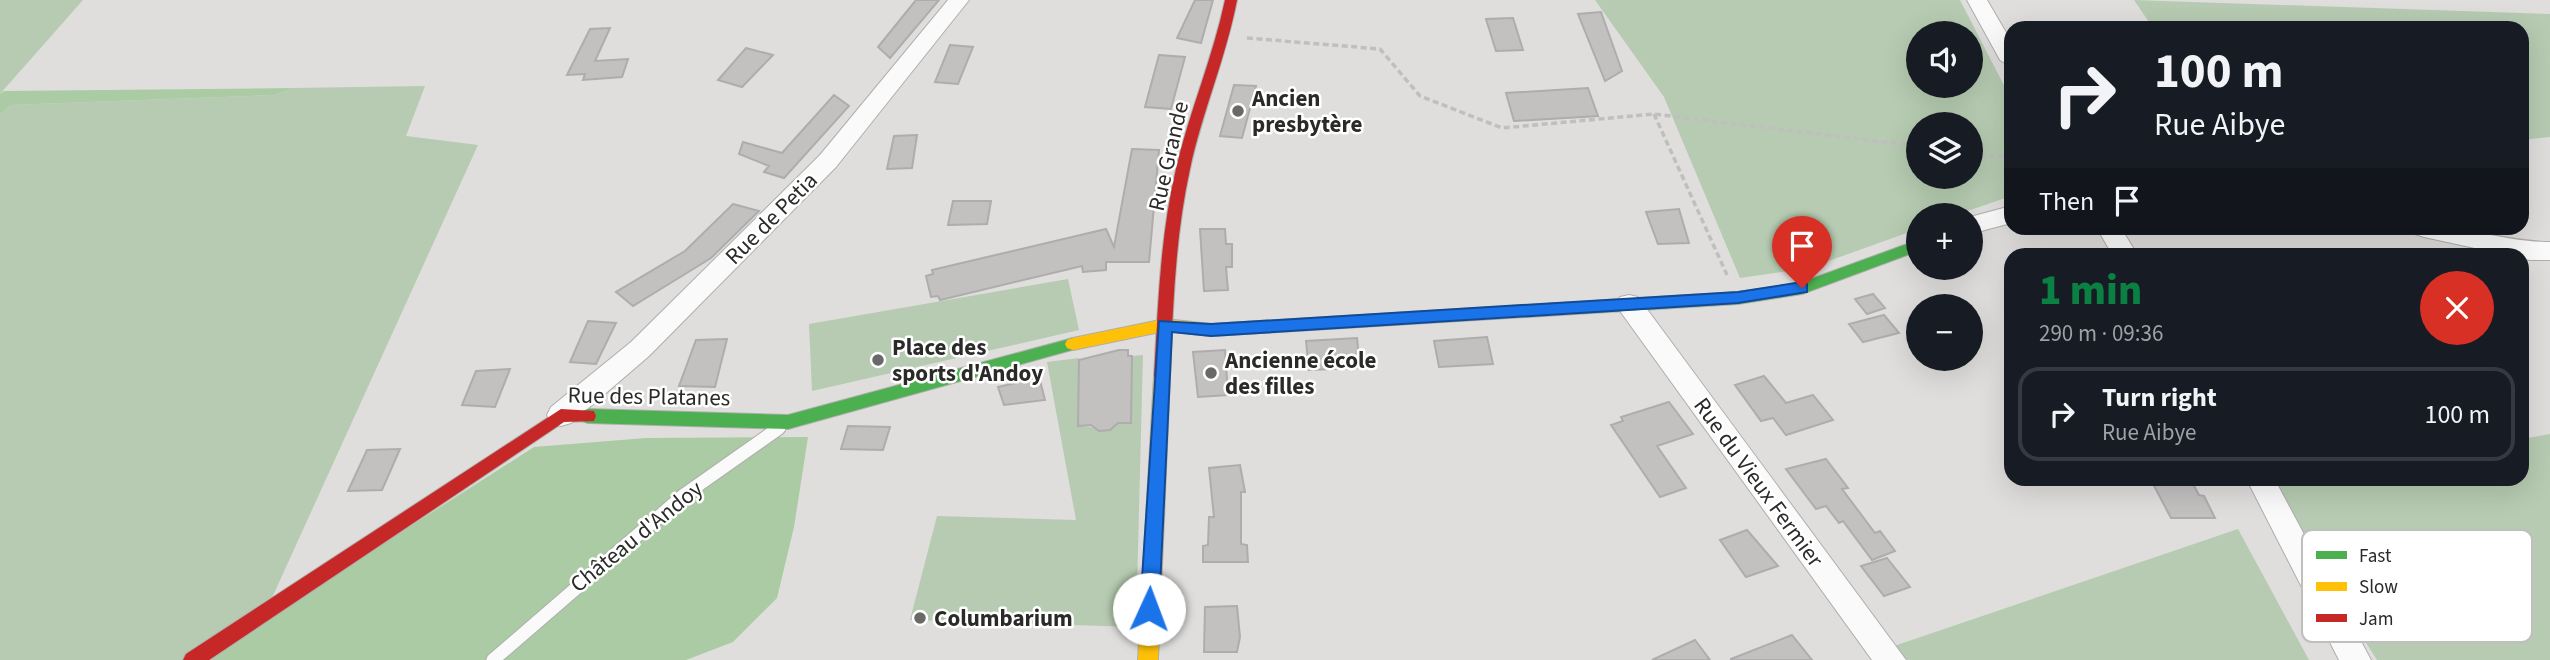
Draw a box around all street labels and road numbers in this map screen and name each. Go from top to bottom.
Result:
street label: Rue Grande [1140,98,1197,214]
street label: Rue de Petia [718,165,825,272]
street label: Rue des Platanes [567,379,731,414]
street label: Rue du Vieux Fermier [1686,391,1832,575]
street label: Château d'Andoy [563,472,710,600]

